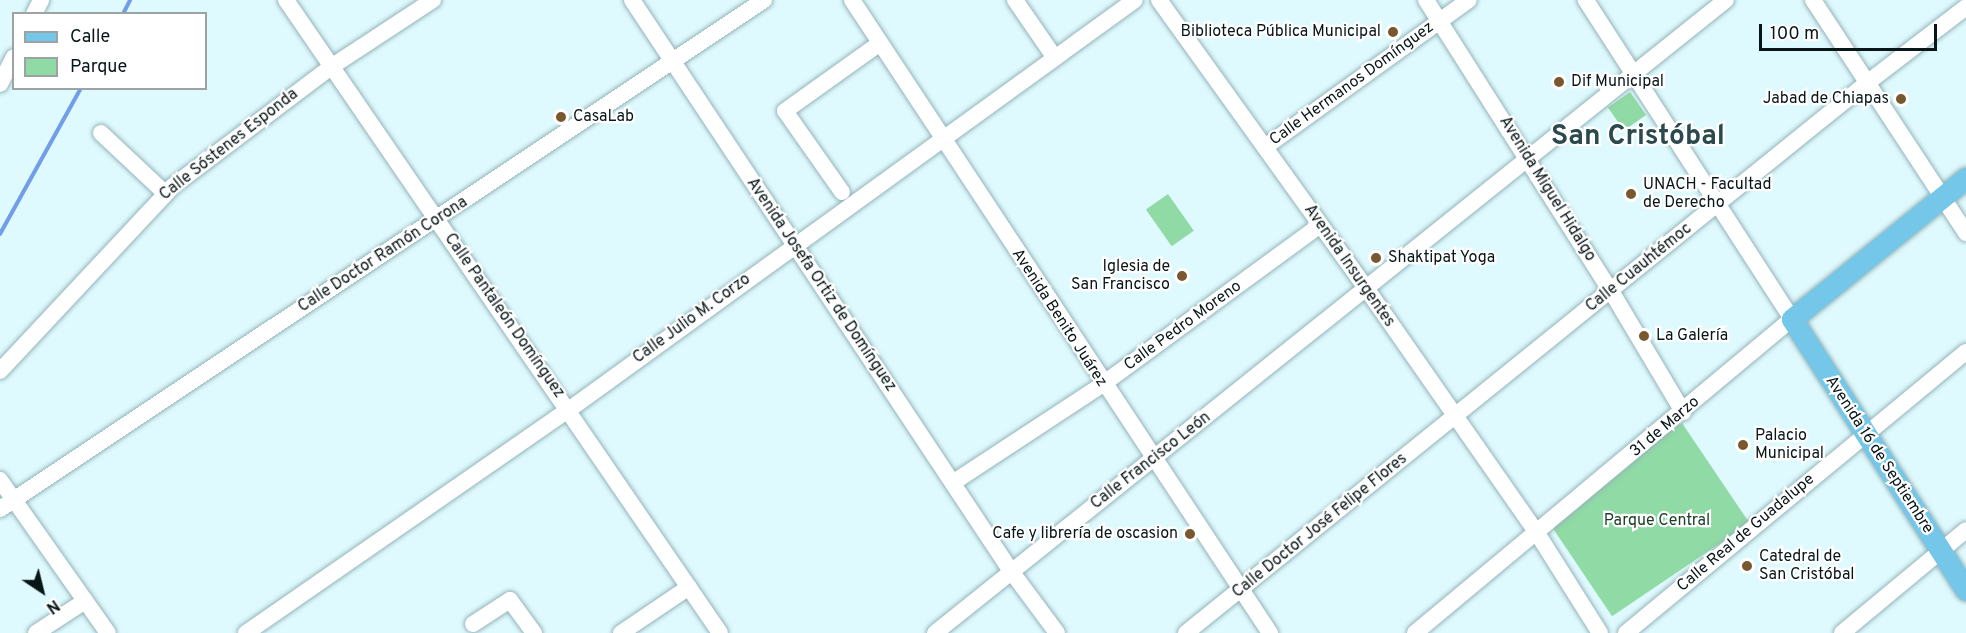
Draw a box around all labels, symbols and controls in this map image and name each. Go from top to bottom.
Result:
legend [12,12,207,90]
scale bar [1762,12,1940,50]
street label: Calle Hermanos Domínguez [1266,18,1438,150]
place label: Biblioteca Pública Municipal [1181,22,1381,42]
text: 100 m [1770,23,1819,46]
marker: Biblioteca Pública Municipal [1386,25,1400,39]
text: Calle [70,26,110,49]
text: Parque [70,56,127,79]
place label: Dif Municipal [1571,72,1664,92]
marker: Dif Municipal [1552,75,1566,89]
street label: Calle Sóstenes Esponda [156,85,302,205]
place label: Jabad de Chiapas [1763,89,1889,109]
marker: Jabad de Chiapas [1894,92,1908,106]
place label: CasaLab [573,107,634,127]
marker: CasaLab [554,110,568,124]
street label: Avenida Miguel Hidalgo [1495,113,1599,265]
district label: San Cristóbal [1551,120,1725,154]
street label: Avenida Josefa Ortiz de Domínguez [742,174,900,396]
place label: UNACH - Facultad de Derecho [1643,175,1771,213]
marker: UNACH - Facultad de Derecho [1624,187,1638,201]
street label: Calle Doctor Ramón Corona [295,193,471,317]
street label: Avenida Insurgentes [1299,201,1399,331]
street label: Calle Cuauhtémoc [1582,219,1696,317]
street label: Calle Pantaleón Domínguez [440,230,568,402]
street label: Avenida Benito Juárez [1007,245,1111,391]
place label: Shaktipat Yoga [1388,248,1496,268]
marker: Shaktipat Yoga [1369,251,1383,265]
place label: Iglesia de San Francisco [1071,257,1170,295]
marker: Iglesia de San Francisco [1175,269,1189,283]
street label: Calle Julio M. Corzo [630,270,754,368]
street label: Calle Pedro Moreno [1120,277,1246,375]
place label: La Galería [1656,326,1728,346]
marker: La Galería [1637,329,1651,343]
street label: Avenida 16 de Septiembre [1821,373,1937,537]
street label: 31 de Marzo [1626,392,1704,462]
street label: Calle Francisco León [1087,408,1215,514]
place label: Palacio Municipal [1755,426,1824,464]
marker: Palacio Municipal [1736,438,1750,452]
street label: Calle Doctor José Felipe Flores [1229,450,1411,602]
street label: Calle Real de Guadalupe [1673,470,1819,596]
park label: Parque Central [1604,511,1710,531]
place label: Cafe y librería de oscasion [992,524,1178,544]
marker: Cafe y librería de oscasion [1183,527,1197,541]
place label: Catedral de San Cristóbal [1759,547,1855,585]
marker: Catedral de San Cristóbal [1740,559,1754,573]
north arrow [12,561,72,621]
text: N [42,594,63,617]

